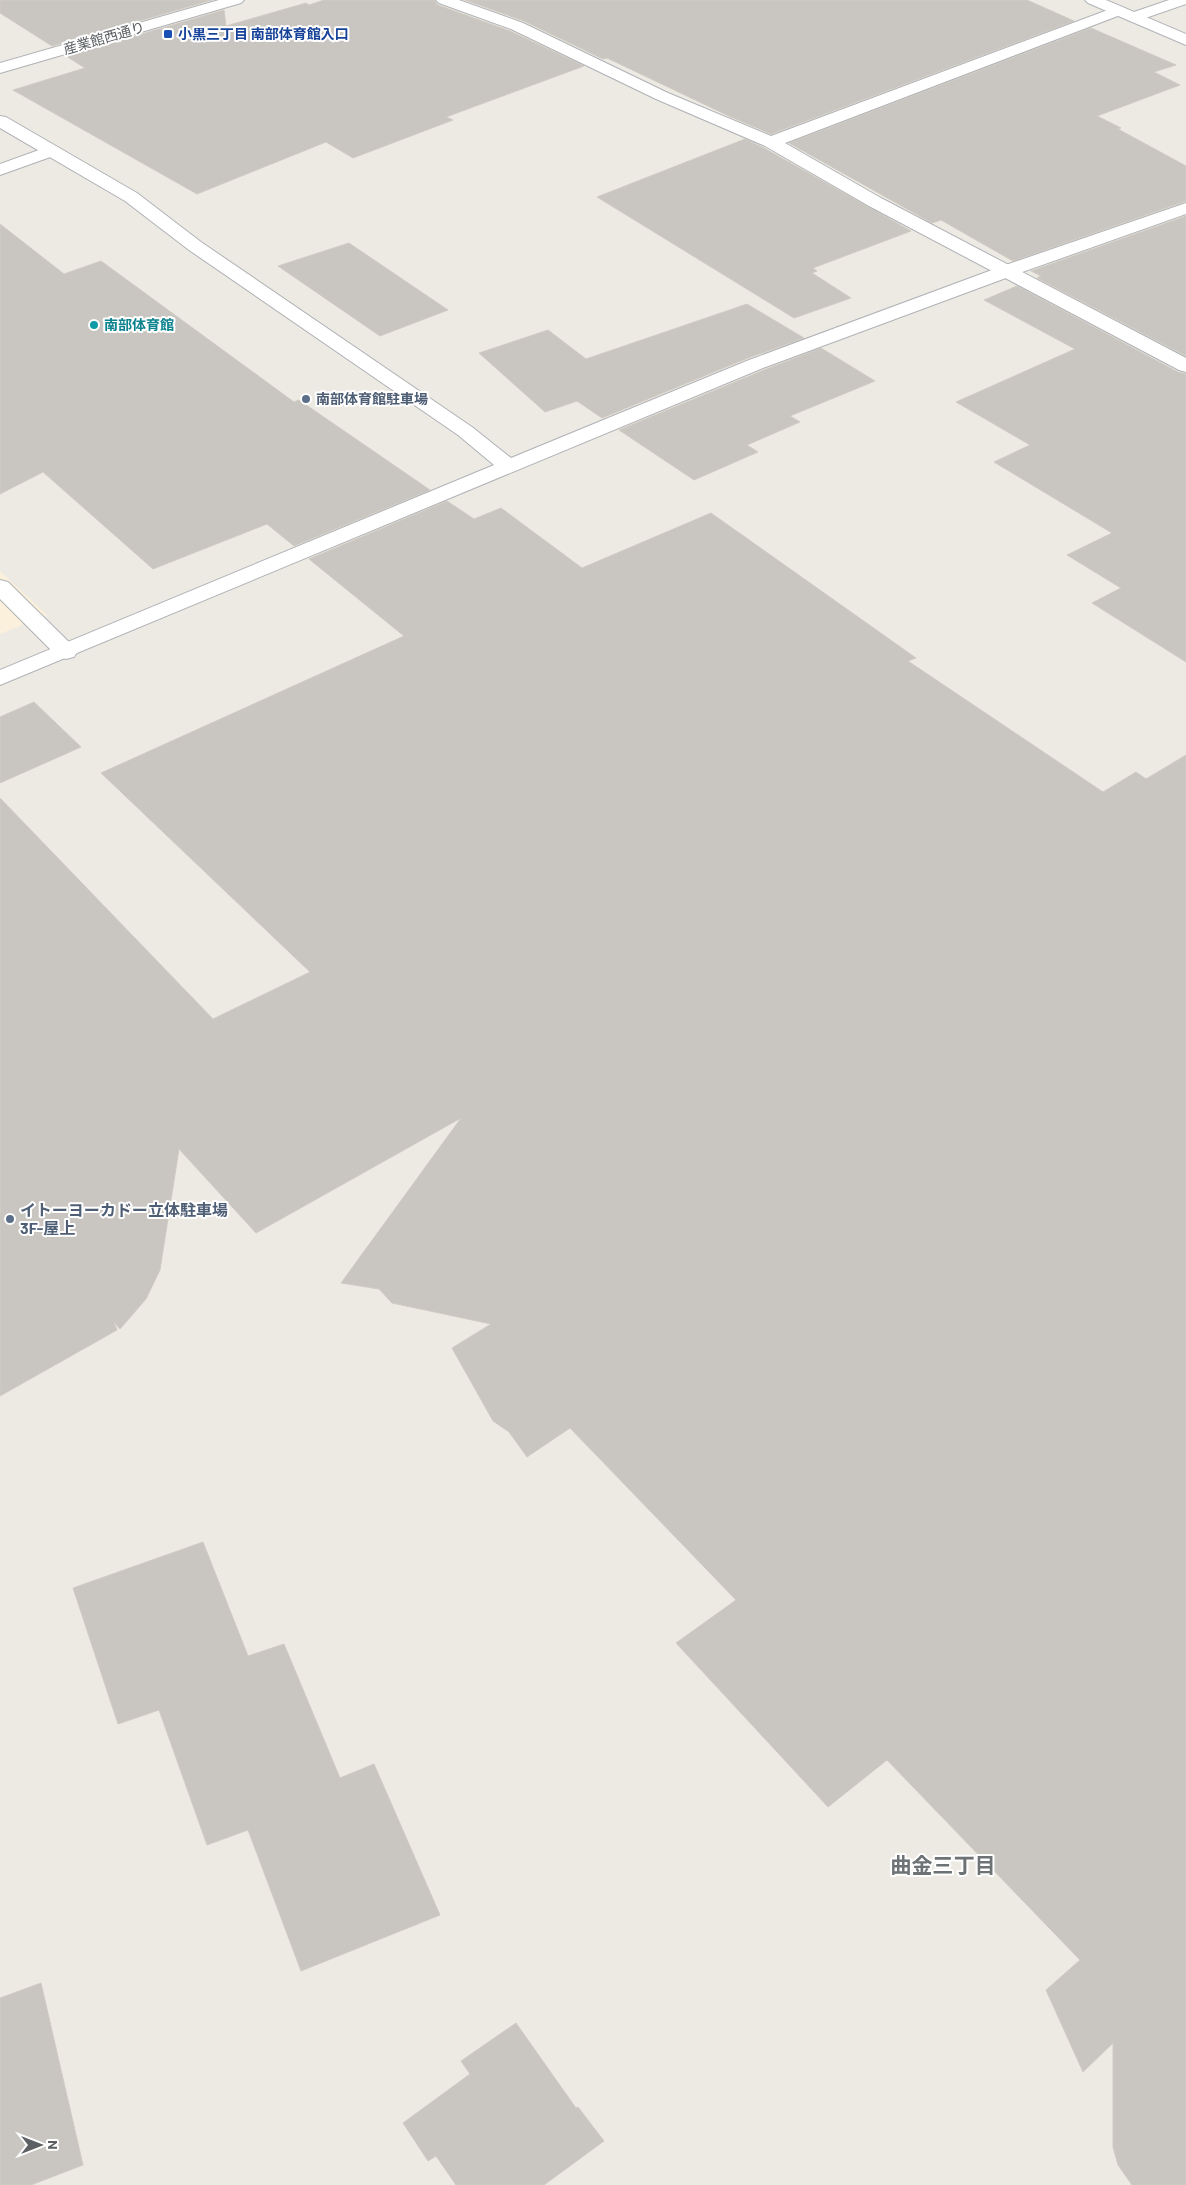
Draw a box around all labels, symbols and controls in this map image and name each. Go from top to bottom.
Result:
street label: 産業館西通り [61,18,147,57]
place label: 小黒三丁目 南部体育館入口 [178,25,349,42]
marker: 小黒三丁目 南部体育館入口 [162,28,174,40]
place label: 南部体育館 [104,316,174,333]
marker: 南部体育館 [88,319,100,331]
place label: 南部体育館駐車場 [316,390,428,407]
marker: 南部体育館駐車場 [300,393,312,405]
place label: イトーヨーカドー立体駐車場 3F-屋上 [20,1200,228,1237]
marker: イトーヨーカドー立体駐車場 3F-屋上 [4,1213,16,1225]
district label: 曲金三丁目 [891,1852,996,1877]
north arrow [15,2120,65,2170]
text: N [45,2140,62,2150]

